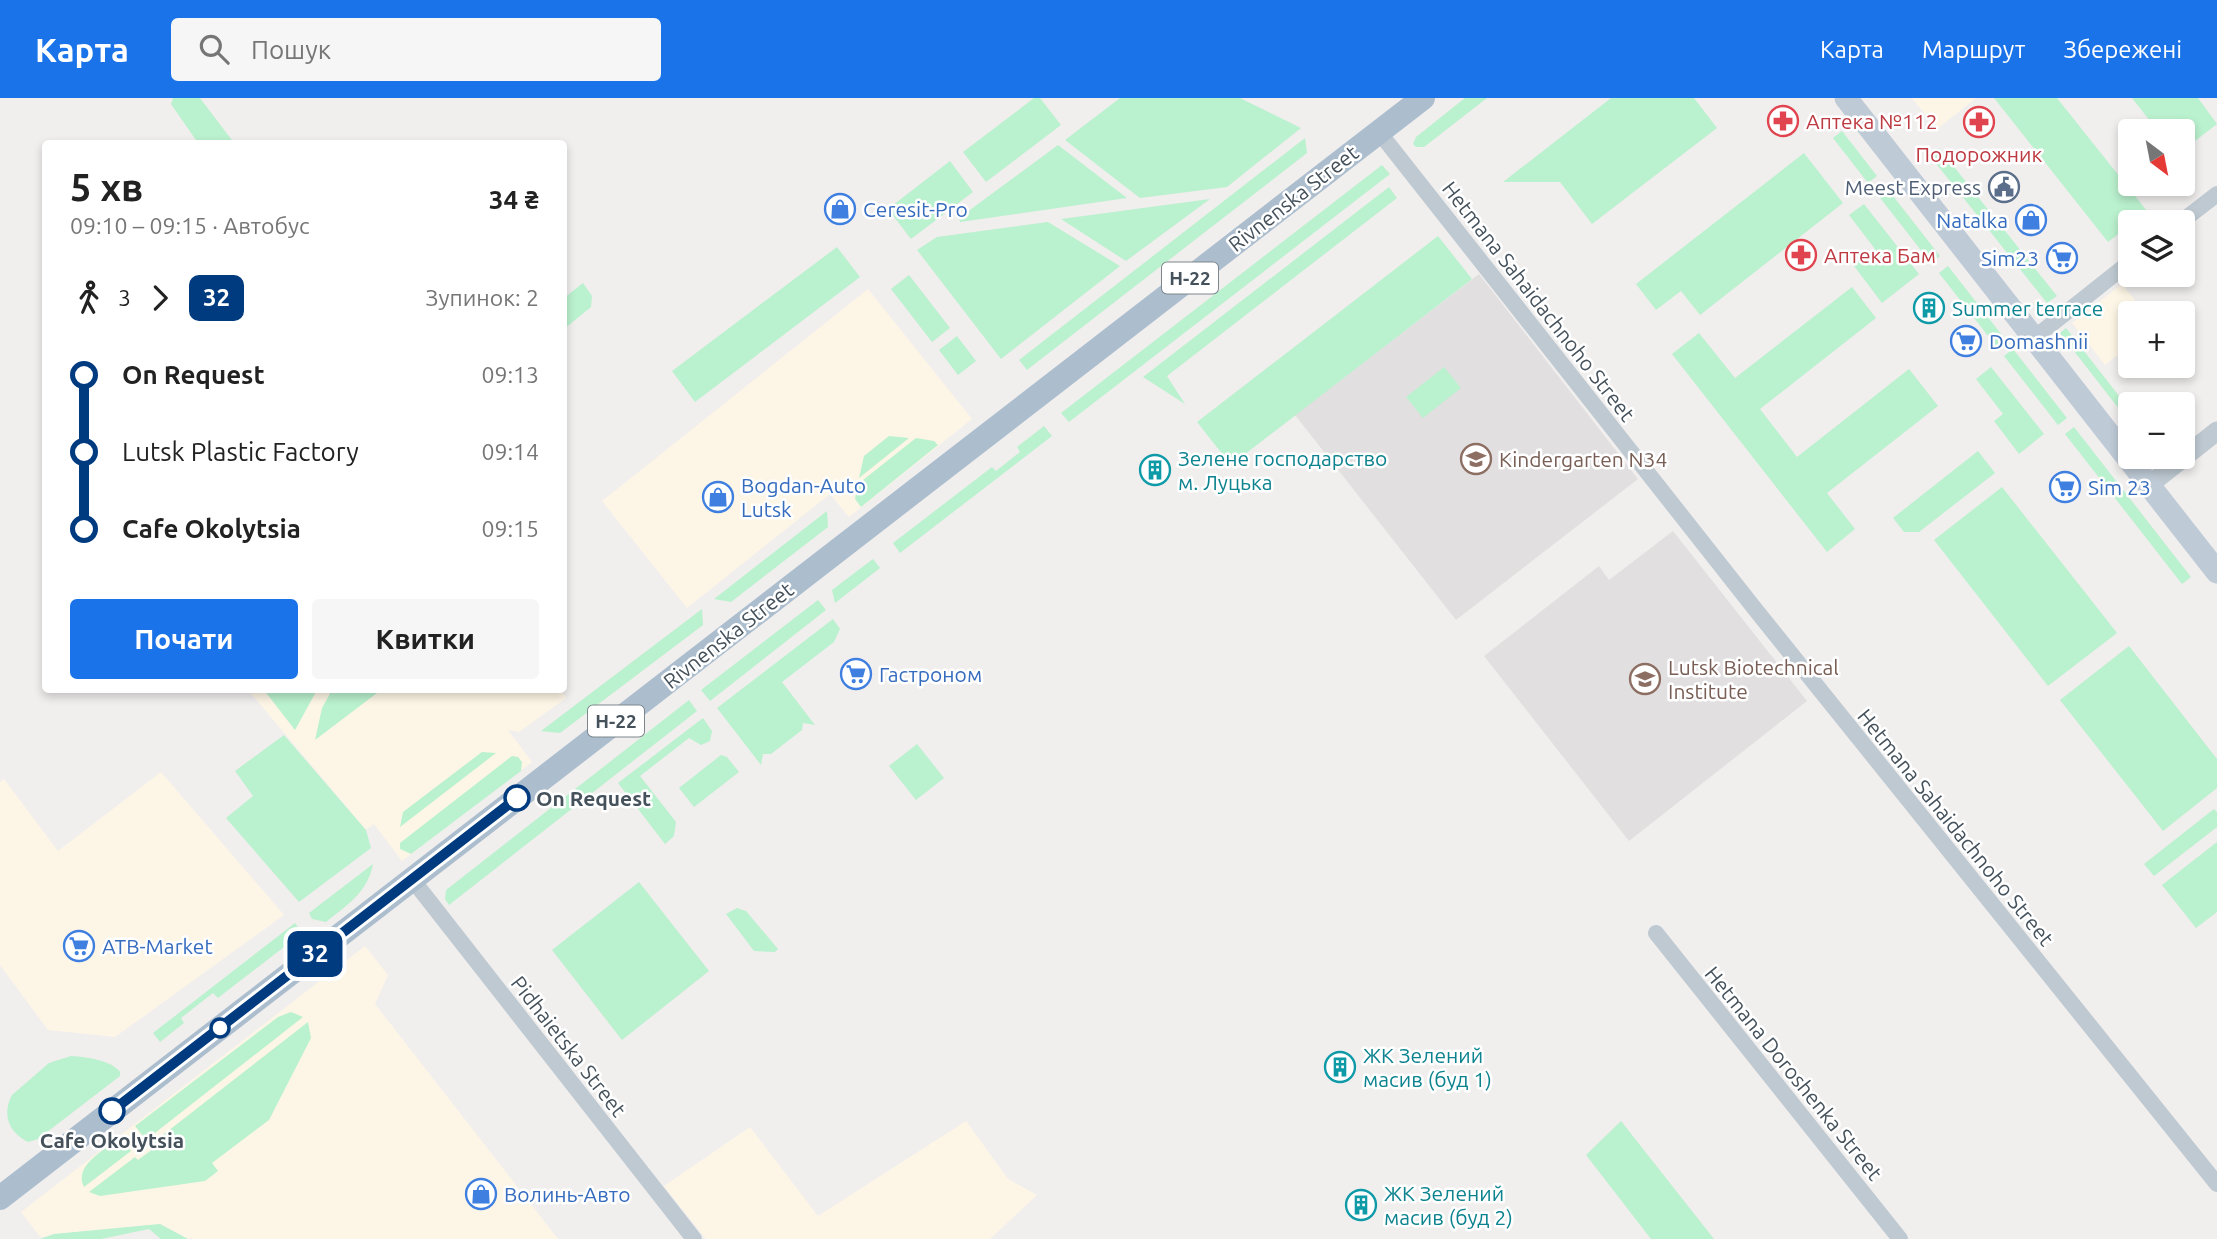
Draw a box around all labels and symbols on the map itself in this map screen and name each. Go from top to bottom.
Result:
pharmacy icon: Аптека №112 [1766,104,1800,138]
pharmacy icon: Подорожник [1962,105,1996,139]
place label: Аптека №112 [1806,109,1938,133]
north arrow [2118,119,2194,196]
street label: Rivnenska Street [1223,140,1363,256]
place label: Подорожник [1916,142,2043,166]
public building icon: Meest Express [1987,170,2021,204]
place label: Meest Express [1845,175,1981,199]
street label: Hetmana Sahaidachnoho Street [1438,176,1640,426]
shop icon: Ceresit-Pro [823,192,857,226]
place label: Ceresit-Pro [863,197,968,221]
shop icon: Natalka [2014,203,2048,237]
place label: Natalka [1936,208,2008,232]
pharmacy icon: Аптека Бам [1784,238,1818,272]
supermarket icon: Sim23 [2045,241,2079,275]
place label: Аптека Бам [1824,243,1936,267]
place label: Sim23 [1981,246,2039,270]
road number: Н-22 [1162,262,1218,294]
building icon: Summer terrace [1912,291,1946,325]
place label: Summer terrace [1952,296,2103,320]
supermarket icon: Domashnii [1949,324,1983,358]
place label: Domashnii [1989,329,2088,353]
school or university icon: Kindergarten N34 [1459,442,1493,476]
place label: Зелене господарство м. Луцька [1178,446,1387,494]
place label: Kindergarten N34 [1499,447,1667,471]
building icon: Зелене господарство м. Луцька [1138,453,1172,487]
supermarket icon: Sim 23 [2048,470,2082,504]
place label: Bogdan-Auto Lutsk [741,473,866,521]
place label: Sim 23 [2088,475,2151,499]
shop icon: Bogdan-Auto Lutsk [701,480,735,514]
street label: Rivnenska Street [658,577,798,693]
place label: Lutsk Biotechnical Institute [1668,655,1839,703]
supermarket icon: Гастроном [839,657,873,691]
place label: Гастроном [879,662,982,686]
school or university icon: Lutsk Biotechnical Institute [1628,662,1662,696]
street label: Hetmana Sahaidachnoho Street [1853,704,2059,950]
road number: Н-22 [588,706,644,736]
marker: On Request [504,785,530,811]
place label: On Request [536,786,651,810]
supermarket icon: ATB-Market [62,929,96,963]
line badge: 32 [284,931,346,977]
place label: ATB-Market [102,934,213,958]
street label: Hetmana Doroshenka Street [1700,961,1888,1185]
street label: Pidhaietska Street [507,971,631,1121]
unlabelled marker [210,1018,230,1038]
place label: ЖК Зелений масив (буд 1) [1363,1043,1492,1091]
building icon: ЖК Зелений масив (буд 1) [1323,1050,1357,1084]
marker: Cafe Okolytsia [99,1098,125,1124]
place label: Cafe Okolytsia [40,1128,184,1152]
shop icon: Волинь-Авто [464,1177,498,1211]
place label: ЖК Зелений масив (буд 2) [1384,1181,1513,1229]
place label: Волинь-Авто [504,1182,630,1206]
building icon: ЖК Зелений масив (буд 2) [1344,1188,1378,1222]

